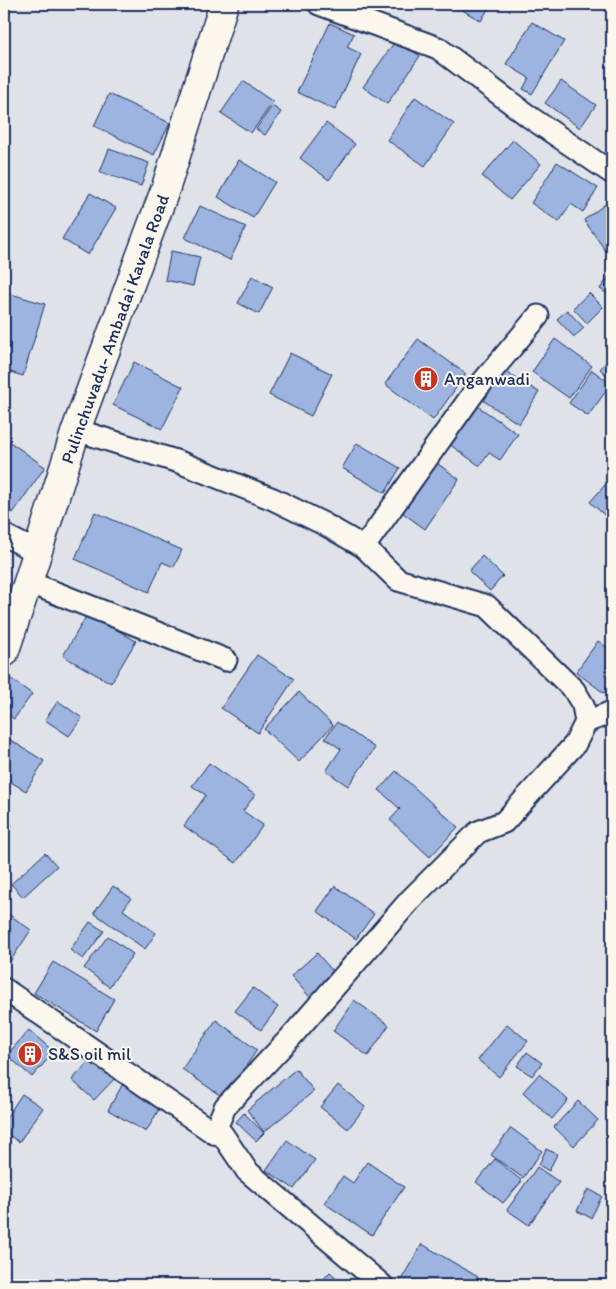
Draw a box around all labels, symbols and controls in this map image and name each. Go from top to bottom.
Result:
street label: Pulinchuvadu- Ambadai Kavala Road [56,191,174,467]
building icon: Anganwadi [413,366,439,392]
place label: Anganwadi [444,368,530,390]
building icon: S&S oil mil [17,1041,43,1067]
place label: S&S oil mil [48,1043,131,1065]

